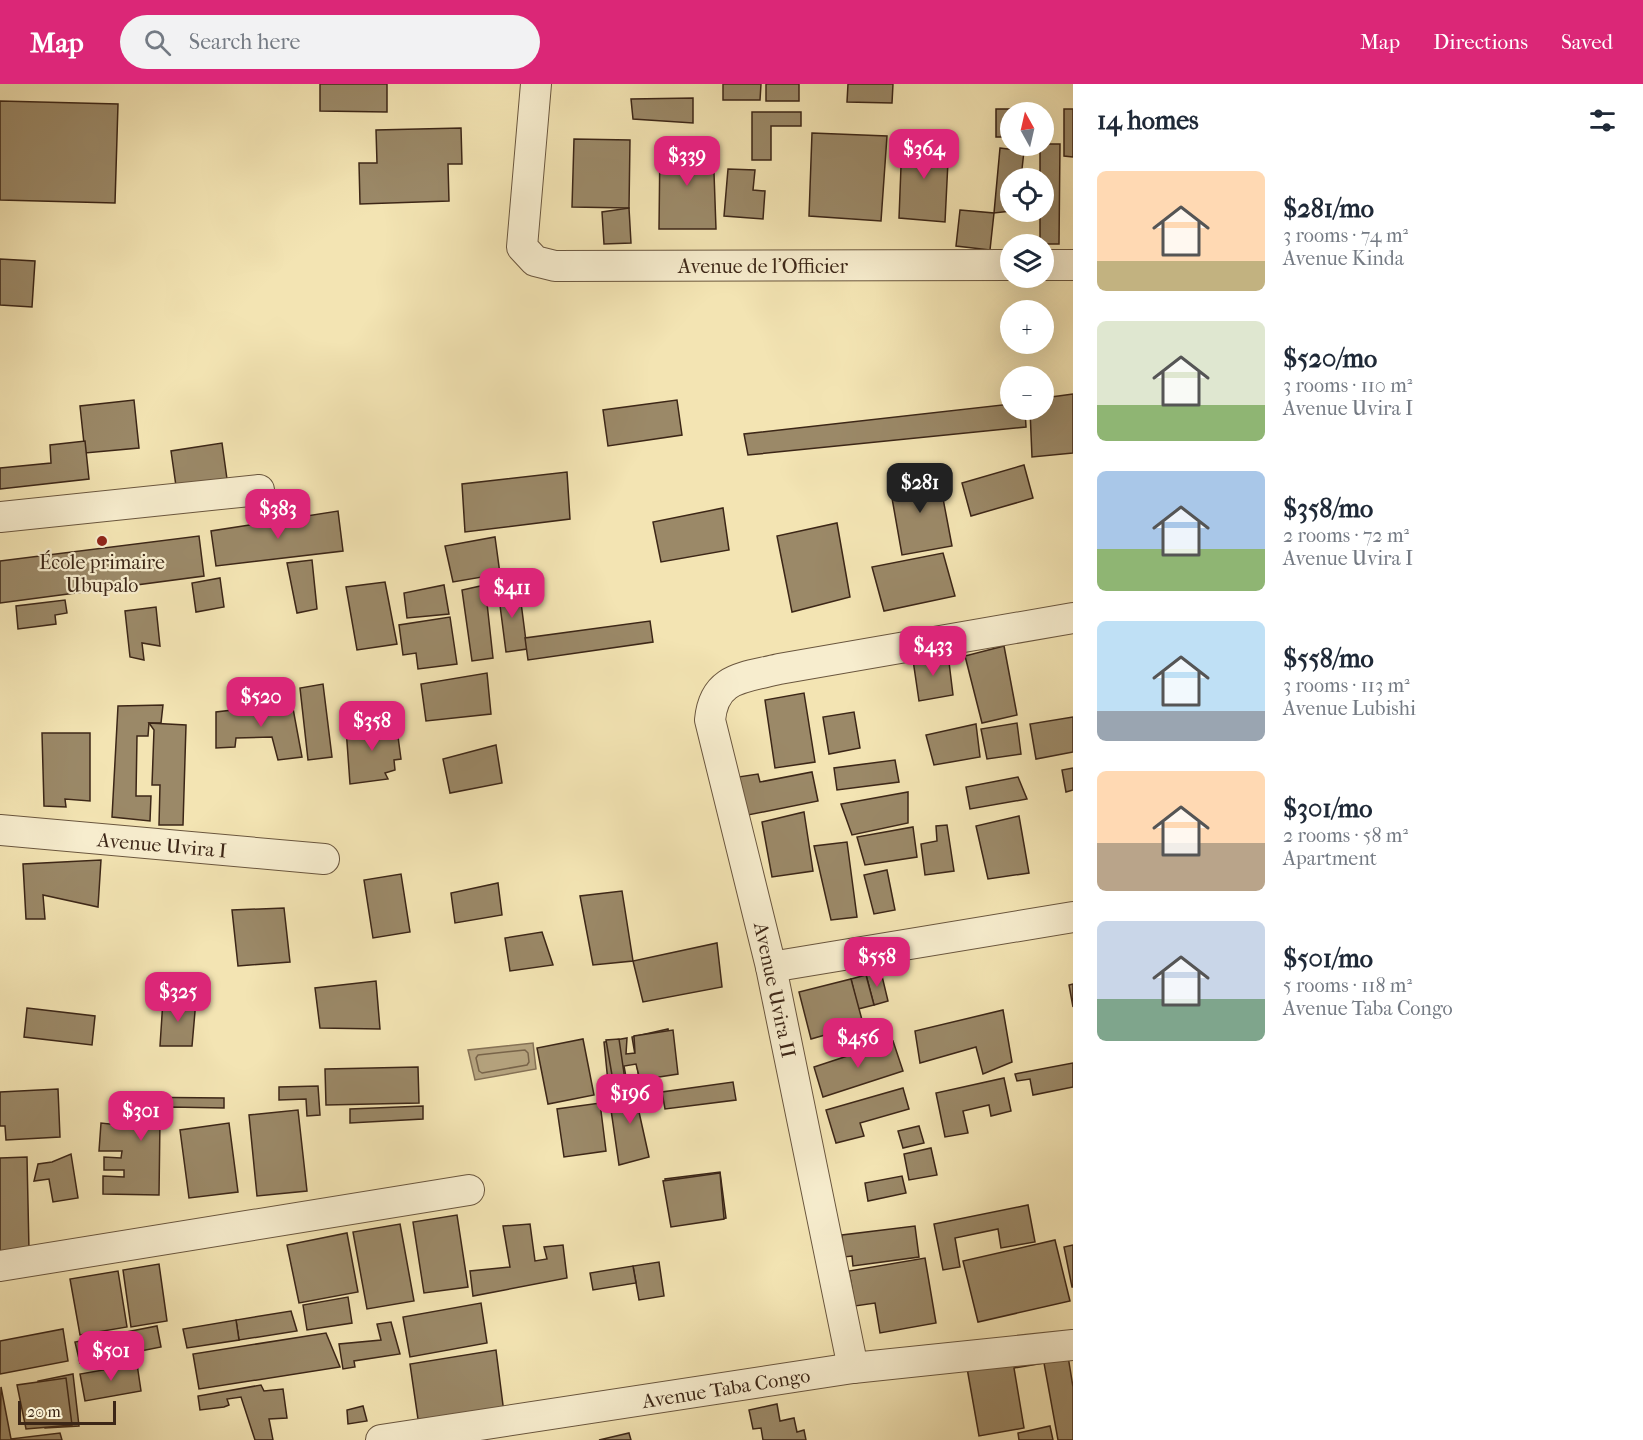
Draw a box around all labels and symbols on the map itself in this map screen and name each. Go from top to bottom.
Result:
north arrow [1000,102,1054,156]
pin: $364 [888,129,960,180]
pin: $339 [651,136,723,187]
street label: Avenue de l'Officier [677,255,848,278]
pin: $281 [884,463,956,514]
pin: $383 [242,489,314,540]
marker: École primaire Ubupalo [95,534,109,548]
place label: École primaire Ubupalo [39,550,165,597]
pin: $411 [476,568,548,619]
pin: $433 [897,626,969,677]
pin: $520 [225,677,297,728]
pin: $358 [336,701,408,752]
street label: Avenue Uvira I [95,828,228,863]
street label: Avenue Uvira II [749,919,800,1060]
pin: $558 [841,937,913,988]
pin: $325 [142,972,214,1023]
pin: $456 [822,1018,894,1069]
pin: $196 [594,1074,666,1125]
pin: $301 [105,1091,177,1142]
pin: $501 [75,1331,147,1382]
street label: Avenue Taba Congo [639,1364,812,1413]
scale bar [18,1398,116,1426]

